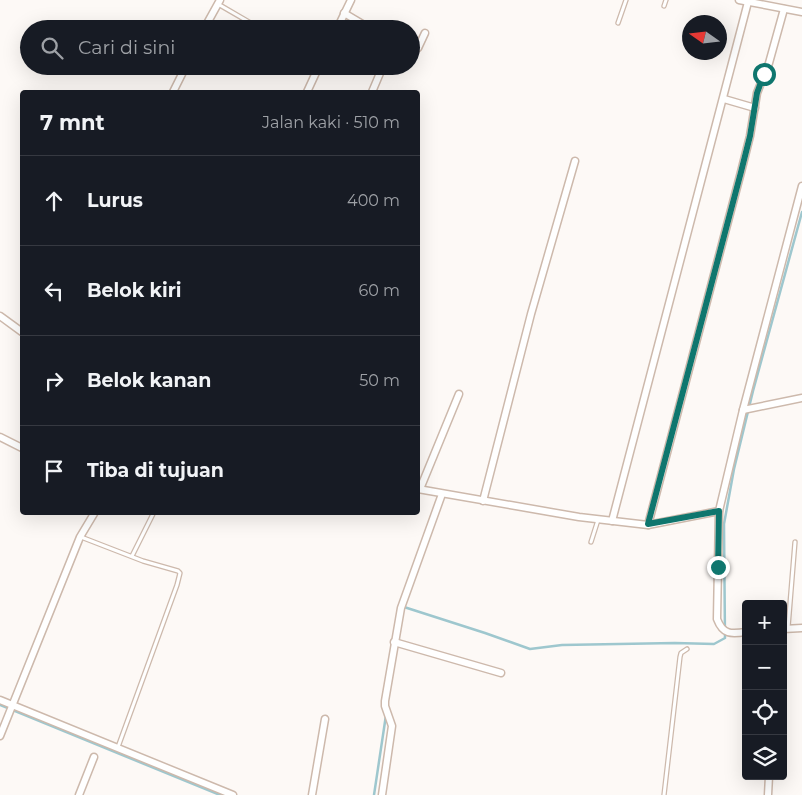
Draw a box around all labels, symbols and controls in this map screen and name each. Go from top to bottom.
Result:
north arrow [682,15,727,60]
search box [20,20,420,75]
icon: search [38,34,66,62]
text: Cari di sini [78,36,175,59]
route start [753,63,776,86]
text: 7 mnt [40,110,105,135]
text: Jalan kaki · 510 m [262,113,400,132]
icon: ahead [40,187,68,215]
text: Lurus [87,189,143,212]
text: 400 m [347,191,400,210]
icon: left [40,277,68,305]
text: Belok kiri [87,279,182,302]
text: 60 m [358,281,400,300]
icon: right [40,367,68,395]
text: Belok kanan [87,369,211,392]
text: 50 m [359,371,400,390]
icon: arrive [40,457,68,485]
text: Tiba di tujuan [87,459,224,482]
route end [707,556,730,579]
map controls [742,600,787,780]
button: + [742,600,787,645]
button: − [742,645,787,690]
button: locate [742,690,787,735]
button: layers [742,735,787,780]

